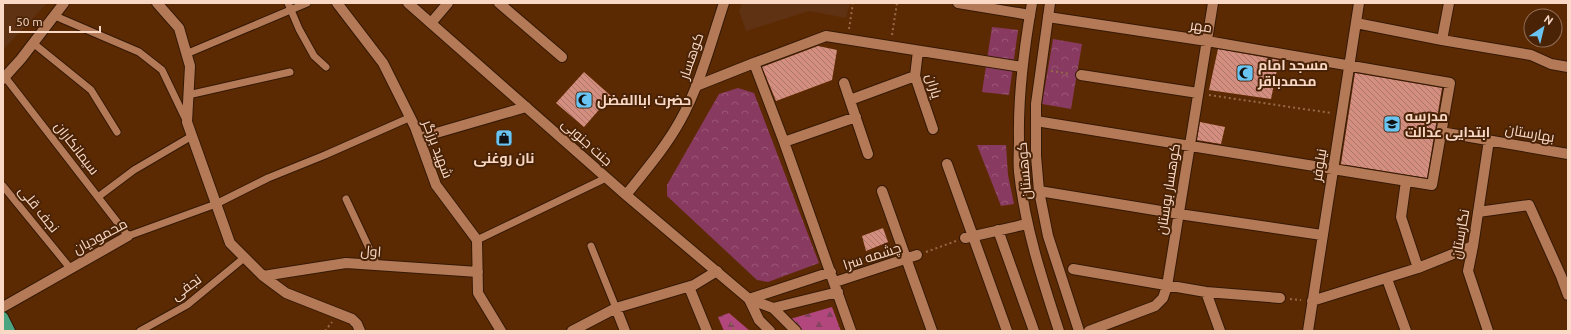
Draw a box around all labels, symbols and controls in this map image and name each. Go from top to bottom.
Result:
scale bar [10,8,100,34]
north arrow [1523,8,1563,48]
text: N [1542,13,1556,27]
text: 50 m [16,15,43,28]
street label: مهر [1188,16,1213,36]
street label: کوهسار [675,31,706,82]
place label: مسجد امام محمدباقر [1257,57,1328,90]
mosque icon: مسجد امام محمدباقر [1235,63,1255,83]
street label: یاران [923,72,945,100]
mosque icon: حضرت اباالفضل [574,90,594,110]
place label: حضرت اباالفضل [597,92,691,109]
place label: مدرسه ابتدایی عدالت [1405,108,1490,141]
school or university icon: مدرسه ابتدایی عدالت [1382,114,1402,134]
street label: جنت جنوبی [558,115,616,169]
street label: شهید برزگر [419,117,456,180]
street label: سیمانکاران [51,118,103,178]
street label: بهارستان [1504,121,1556,145]
shop icon: نان روغنی [494,128,514,148]
street label: کوهستان [1014,142,1034,200]
street label: کوهسار بوستان [1153,142,1183,236]
street label: نیلوفر [1308,147,1329,184]
place label: نان روغنی [474,150,534,167]
street label: نجف قلی [15,182,63,236]
street label: نگارستان [1448,208,1472,260]
street label: محمودیان [70,215,130,257]
street label: چشمه‌ سرا [841,239,904,275]
street label: اول [360,242,382,261]
street label: نجفی [168,271,204,303]

